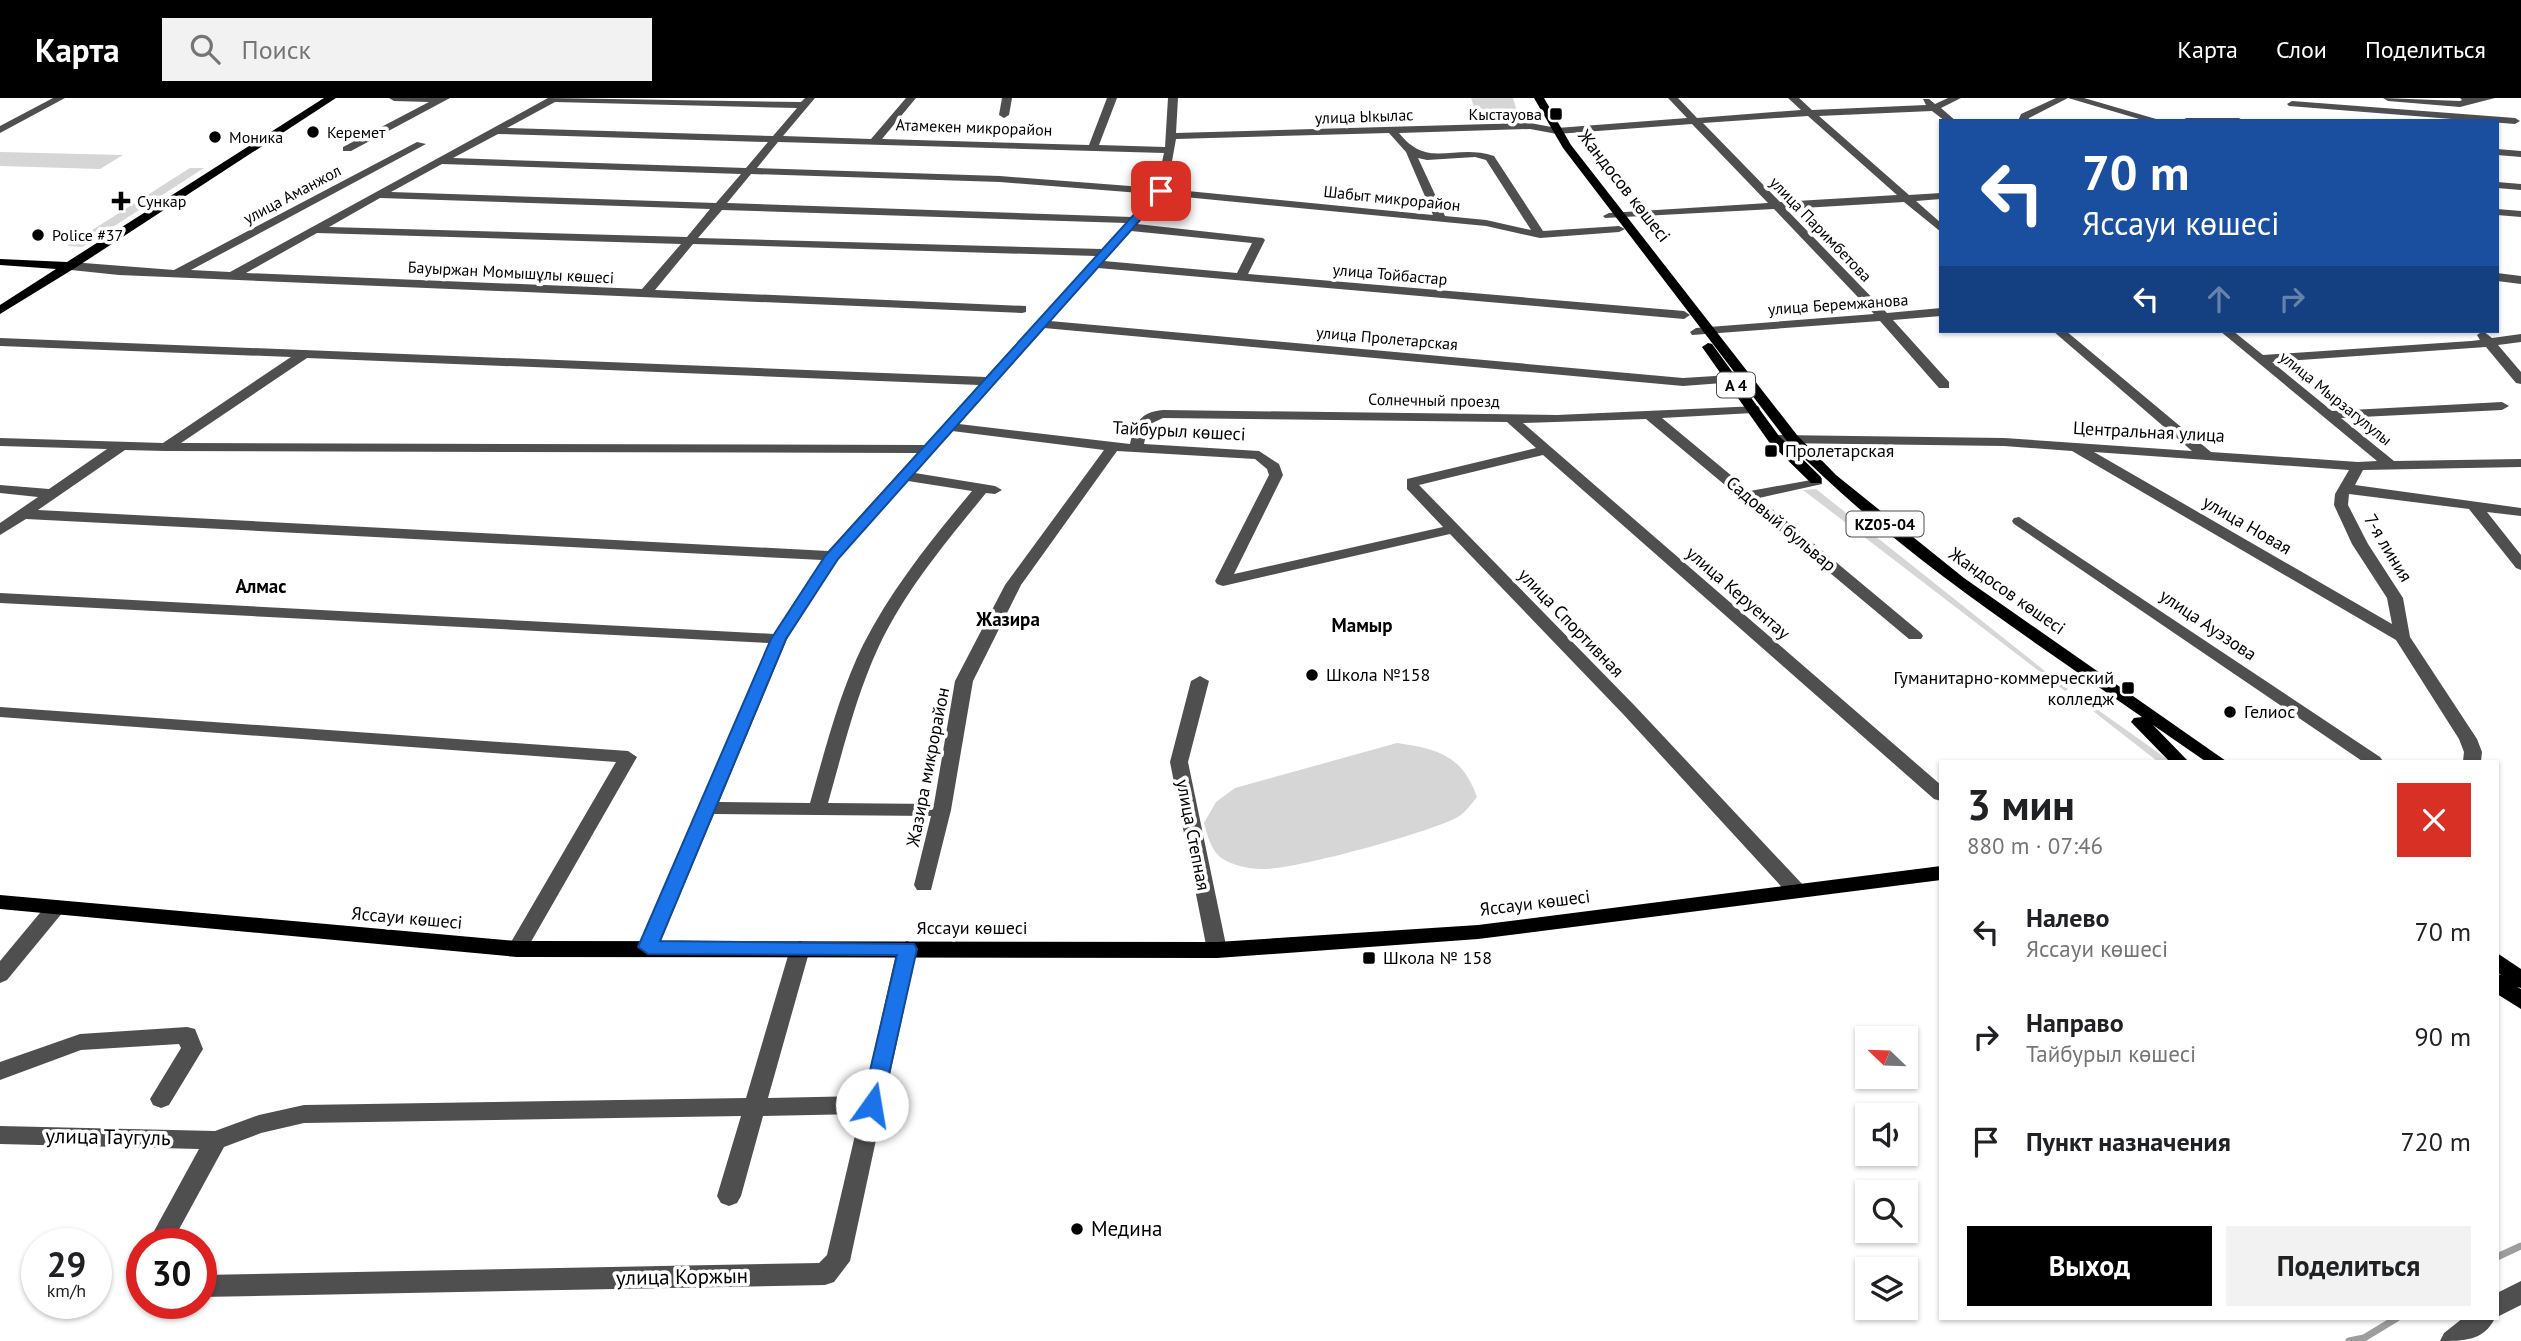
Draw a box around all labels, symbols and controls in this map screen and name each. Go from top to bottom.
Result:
search box [162,18,652,81]
text: Карта [35,28,120,71]
icon: search [186,30,224,68]
text: Поиск [242,33,311,66]
text: Карта [2177,34,2238,65]
text: Слои [2276,34,2327,65]
text: Поделиться [2365,34,2486,65]
street label: улица Ыкылас [1314,104,1414,128]
place label: Кыстауова [1469,104,1542,124]
marker: Кыстауова [1548,106,1564,122]
street label: Атамекен микрорайон [895,114,1053,140]
place label: Керемет [327,122,386,142]
marker: Керемет [305,124,321,140]
street label: Жандосов көшесі [1573,124,1676,247]
place label: Моника [229,127,283,147]
marker: Моника [207,129,223,145]
text: 70 m [2082,140,2189,204]
icon: left [1967,147,2058,238]
street label: улица Аманжол [240,160,344,228]
pin [1131,161,1191,221]
icon: arrive [1142,172,1180,210]
street label: улица Паримбетова [1766,172,1876,286]
street label: Шабыт микрорайон [1322,181,1462,215]
marker: Сункар [111,191,131,211]
place label: Сункар [137,191,186,211]
text: Яссауи көшесі [2082,202,2280,244]
place label: Police #37 [52,225,123,245]
marker: Police #37 [30,227,46,243]
street label: Бауыржан Момышұлы көшесі [407,257,615,287]
street label: улица Тойбастар [1332,259,1448,289]
icon: left [2127,280,2165,318]
icon: ahead [2200,280,2238,318]
icon: right [2273,280,2311,318]
street label: улица Беремжанова [1767,289,1909,319]
street label: улица Пролетарская [1315,322,1459,354]
street label: улица Мырзагулулы [2276,347,2396,449]
road number: А 4 [1717,372,1755,398]
street label: Солнечный проезд [1368,389,1500,411]
street label: Тайбурыл көшесі [1112,416,1246,445]
street label: Центральная улица [2073,416,2225,447]
place label: Пролетарская [1785,439,1894,462]
marker: Пролетарская [1763,443,1779,459]
street label: Садовый бульвар [1722,471,1841,576]
street label: улица Новая [2199,490,2296,559]
street label: 7-я линия [2359,509,2418,586]
road number: KZ05-04 [1846,512,1924,536]
street label: улица Керуентау [1681,541,1796,645]
street label: Жандосов көшесі [1944,541,2070,639]
street label: улица Спортивная [1513,563,1629,682]
district label: Алмас [235,574,287,598]
street label: улица Ауэзова [2155,584,2261,665]
district label: Жазира [975,607,1040,631]
district label: Мамыр [1332,613,1392,637]
place label: Школа №158 [1326,663,1430,686]
place label: Гуманитарно-коммерческий колледж [1894,666,2114,710]
marker: Школа №158 [1304,667,1320,683]
marker: Гуманитарно-коммерческий колледж [2120,680,2136,696]
street label: Жазира микрорайон [901,685,954,850]
place label: Гелиос [2244,700,2295,723]
marker: Гелиос [2222,704,2238,720]
street label: улица Степная [1171,777,1216,892]
text: 3 мин [1967,777,2075,832]
button: close [2397,783,2471,857]
text: 880 m · 07:46 [1967,831,2103,860]
street label: Яссауи көшесі [1478,884,1592,921]
street label: Яссауи көшесі [351,901,463,934]
text: Налево [2026,901,2110,934]
icon: left [1967,913,2005,951]
text: 70 m [2415,915,2471,948]
street label: Яссауи көшесі [916,916,1028,939]
text: Яссауи көшесі [2026,934,2168,963]
place label: Школа № 158 [1383,946,1492,969]
marker: Школа № 158 [1361,950,1377,966]
text: Направо [2026,1006,2124,1039]
icon: right [1967,1018,2005,1056]
text: 90 m [2415,1020,2471,1053]
north arrow [1855,1026,1918,1088]
map controls [1855,1026,1918,1320]
text: Тайбурыл көшесі [2026,1039,2196,1068]
position arrow [835,1068,909,1142]
button: sound [1855,1103,1918,1166]
street label: улица Таугуль [45,1122,171,1151]
icon: arrive [1967,1123,2005,1161]
text: Пункт назначения [2026,1125,2231,1158]
text: 720 m [2400,1125,2471,1158]
button: search [1855,1180,1918,1243]
place label: Медина [1091,1215,1162,1242]
marker: Медина [1069,1221,1085,1237]
button: Выход [1967,1226,2212,1306]
button: Поделиться [2226,1226,2471,1306]
speed limit sign: 30 [126,1228,217,1319]
text: 29 [47,1241,86,1287]
button: layers [1855,1257,1918,1320]
street label: улица Коржын [616,1262,748,1291]
text: km/h [47,1279,86,1302]

